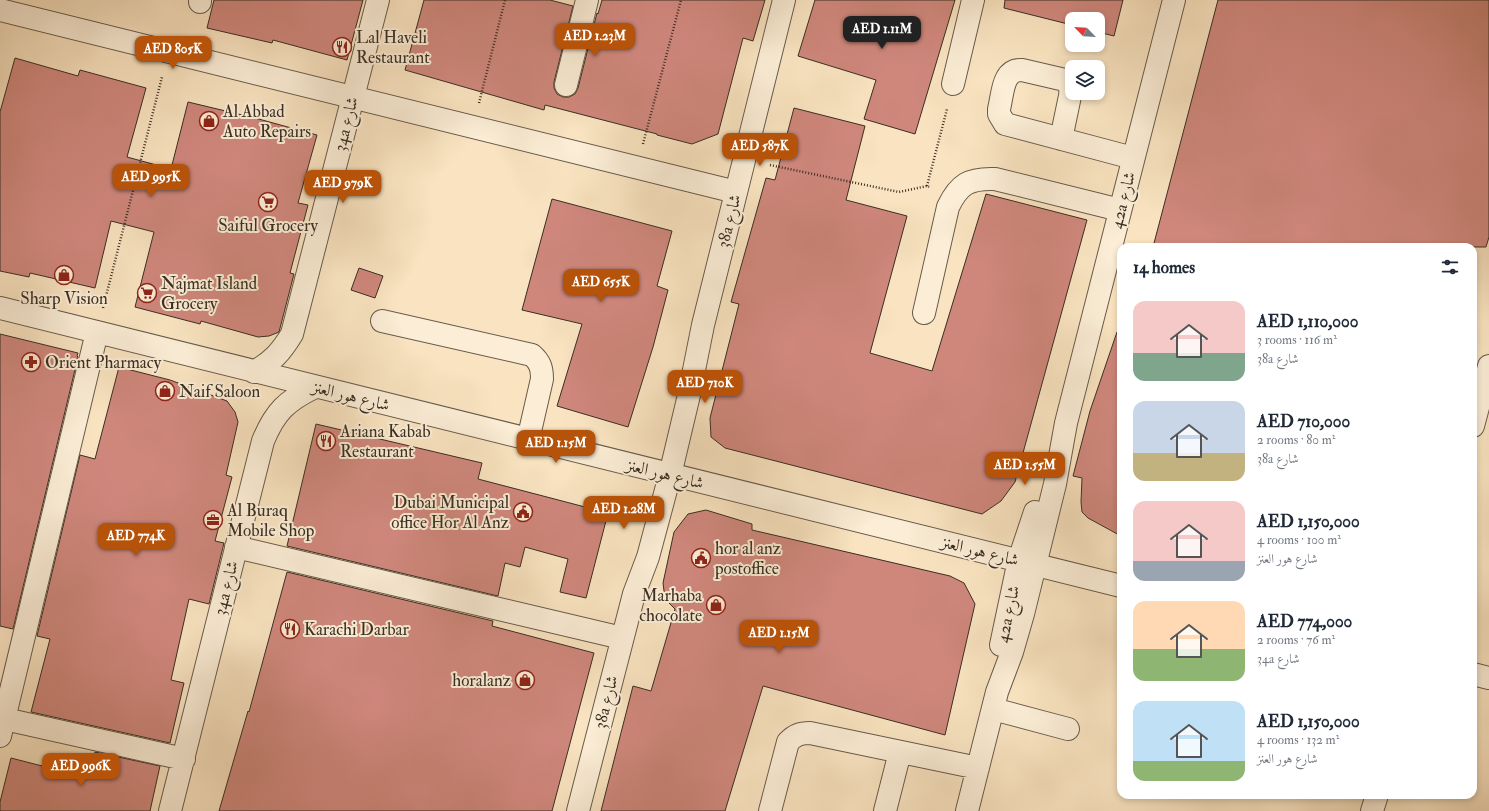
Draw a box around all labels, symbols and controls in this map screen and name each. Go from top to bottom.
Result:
north arrow [1065,12,1105,52]
map controls [1065,12,1105,100]
pin: AED 1.11M [836,16,928,50]
text: AED 1.11M [852,21,912,37]
pin: AED 1.23M [549,23,641,57]
place label: Lal Haveli Restaurant [356,27,430,68]
text: AED 1.23M [564,28,626,44]
pin: AED 805K [132,36,214,70]
restaurant icon: Lal Haveli Restaurant [331,36,353,58]
text: AED 805K [144,41,202,57]
button: layers [1065,60,1105,100]
street label: 34a شارع [329,94,366,154]
place label: Al Abbad Auto Repairs [222,101,311,143]
shop icon: Al Abbad Auto Repairs [198,110,220,132]
pin: AED 587K [719,133,801,167]
text: AED 587K [731,138,789,154]
pin: AED 995K [110,164,192,198]
text: AED 995K [121,169,181,185]
street label: 42a شارع [1106,169,1143,231]
pin: AED 979K [302,170,384,204]
text: AED 979K [313,175,373,191]
supermarket icon: Saiful Grocery [257,191,279,213]
street label: 38a شارع [712,192,749,251]
place label: Saiful Grocery [218,215,318,237]
icon: filters [1439,256,1461,278]
text: 14 homes [1133,257,1195,278]
shop icon: Sharp Vision [53,264,75,286]
pin: AED 655K [560,269,642,303]
place label: Najmat Island Grocery [161,273,258,315]
text: AED 655K [572,274,630,290]
supermarket icon: Najmat Island Grocery [136,282,158,304]
place label: Sharp Vision [20,288,108,310]
text: AED 1,110,000 [1257,311,1359,332]
icon: home [1165,317,1213,365]
text: 3 rooms · 116 m² [1257,332,1337,348]
pharmacy icon: Orient Pharmacy [20,351,42,373]
text: 38a شارع [1257,351,1299,367]
place label: Orient Pharmacy [45,352,162,374]
pin: AED 710K [664,370,746,404]
text: AED 710K [676,375,734,391]
street label: شارع هور العنز [307,376,392,419]
shop icon: Naif Saloon [154,380,176,402]
place label: Naif Saloon [179,381,260,402]
text: AED 710,000 [1257,411,1350,432]
icon: home [1165,417,1213,465]
place label: Ariana Kabab Restaurant [339,421,431,462]
restaurant icon: Ariana Kabab Restaurant [315,430,337,452]
pin: AED 1.15M [510,430,602,464]
text: 2 rooms · 80 m² [1257,432,1335,448]
text: AED 1.15M [525,435,587,451]
text: 38a شارع [1257,451,1299,467]
pin: AED 1.55M [979,452,1071,486]
street label: شارع هور العنز [621,454,706,497]
text: AED 1.55M [994,457,1056,473]
place label: Dubai Municipal office Hor Al Anz [391,492,510,533]
pin: AED 1.28M [578,496,670,530]
place label: Al Buraq Mobile Shop [226,500,315,542]
public building icon: Dubai Municipal office Hor Al Anz [512,501,534,523]
text: AED 1.28M [592,501,656,517]
office icon: Al Buraq Mobile Shop [202,509,224,531]
text: AED 1,150,000 [1257,511,1360,532]
icon: home [1165,517,1213,565]
pin: AED 774K [95,523,177,557]
text: AED 774K [107,528,165,544]
street label: شارع هور العنز [936,531,1021,574]
text: 4 rooms · 100 m² [1257,532,1341,548]
place label: hor al anz postoffice [714,538,781,580]
public building icon: hor al anz postoffice [690,547,712,569]
text: شارع هور العنز [1257,551,1318,567]
street label: 34a شارع [209,558,246,618]
street label: 42a شارع [992,584,1027,645]
place label: Marhaba chocolate [639,585,703,626]
shop icon: Marhaba chocolate [705,594,727,616]
text: AED 774,000 [1257,611,1352,632]
icon: home [1165,617,1213,665]
restaurant icon: Karachi Darbar [279,618,301,640]
place label: Karachi Darbar [304,619,410,640]
pin: AED 1.15M [733,620,825,654]
text: AED 1.15M [748,625,810,641]
text: 2 rooms · 76 m² [1257,632,1335,648]
text: 34a شارع [1257,651,1300,667]
shop icon: horalanz [514,669,536,691]
place label: horalanz [452,670,511,691]
street label: 38a شارع [589,673,626,732]
text: AED 1,150,000 [1257,711,1360,732]
icon: home [1165,717,1213,765]
text: 4 rooms · 132 m² [1257,732,1339,748]
text: شارع هور العنز [1257,751,1318,767]
pin: AED 996K [40,753,122,787]
text: AED 996K [51,758,111,774]

